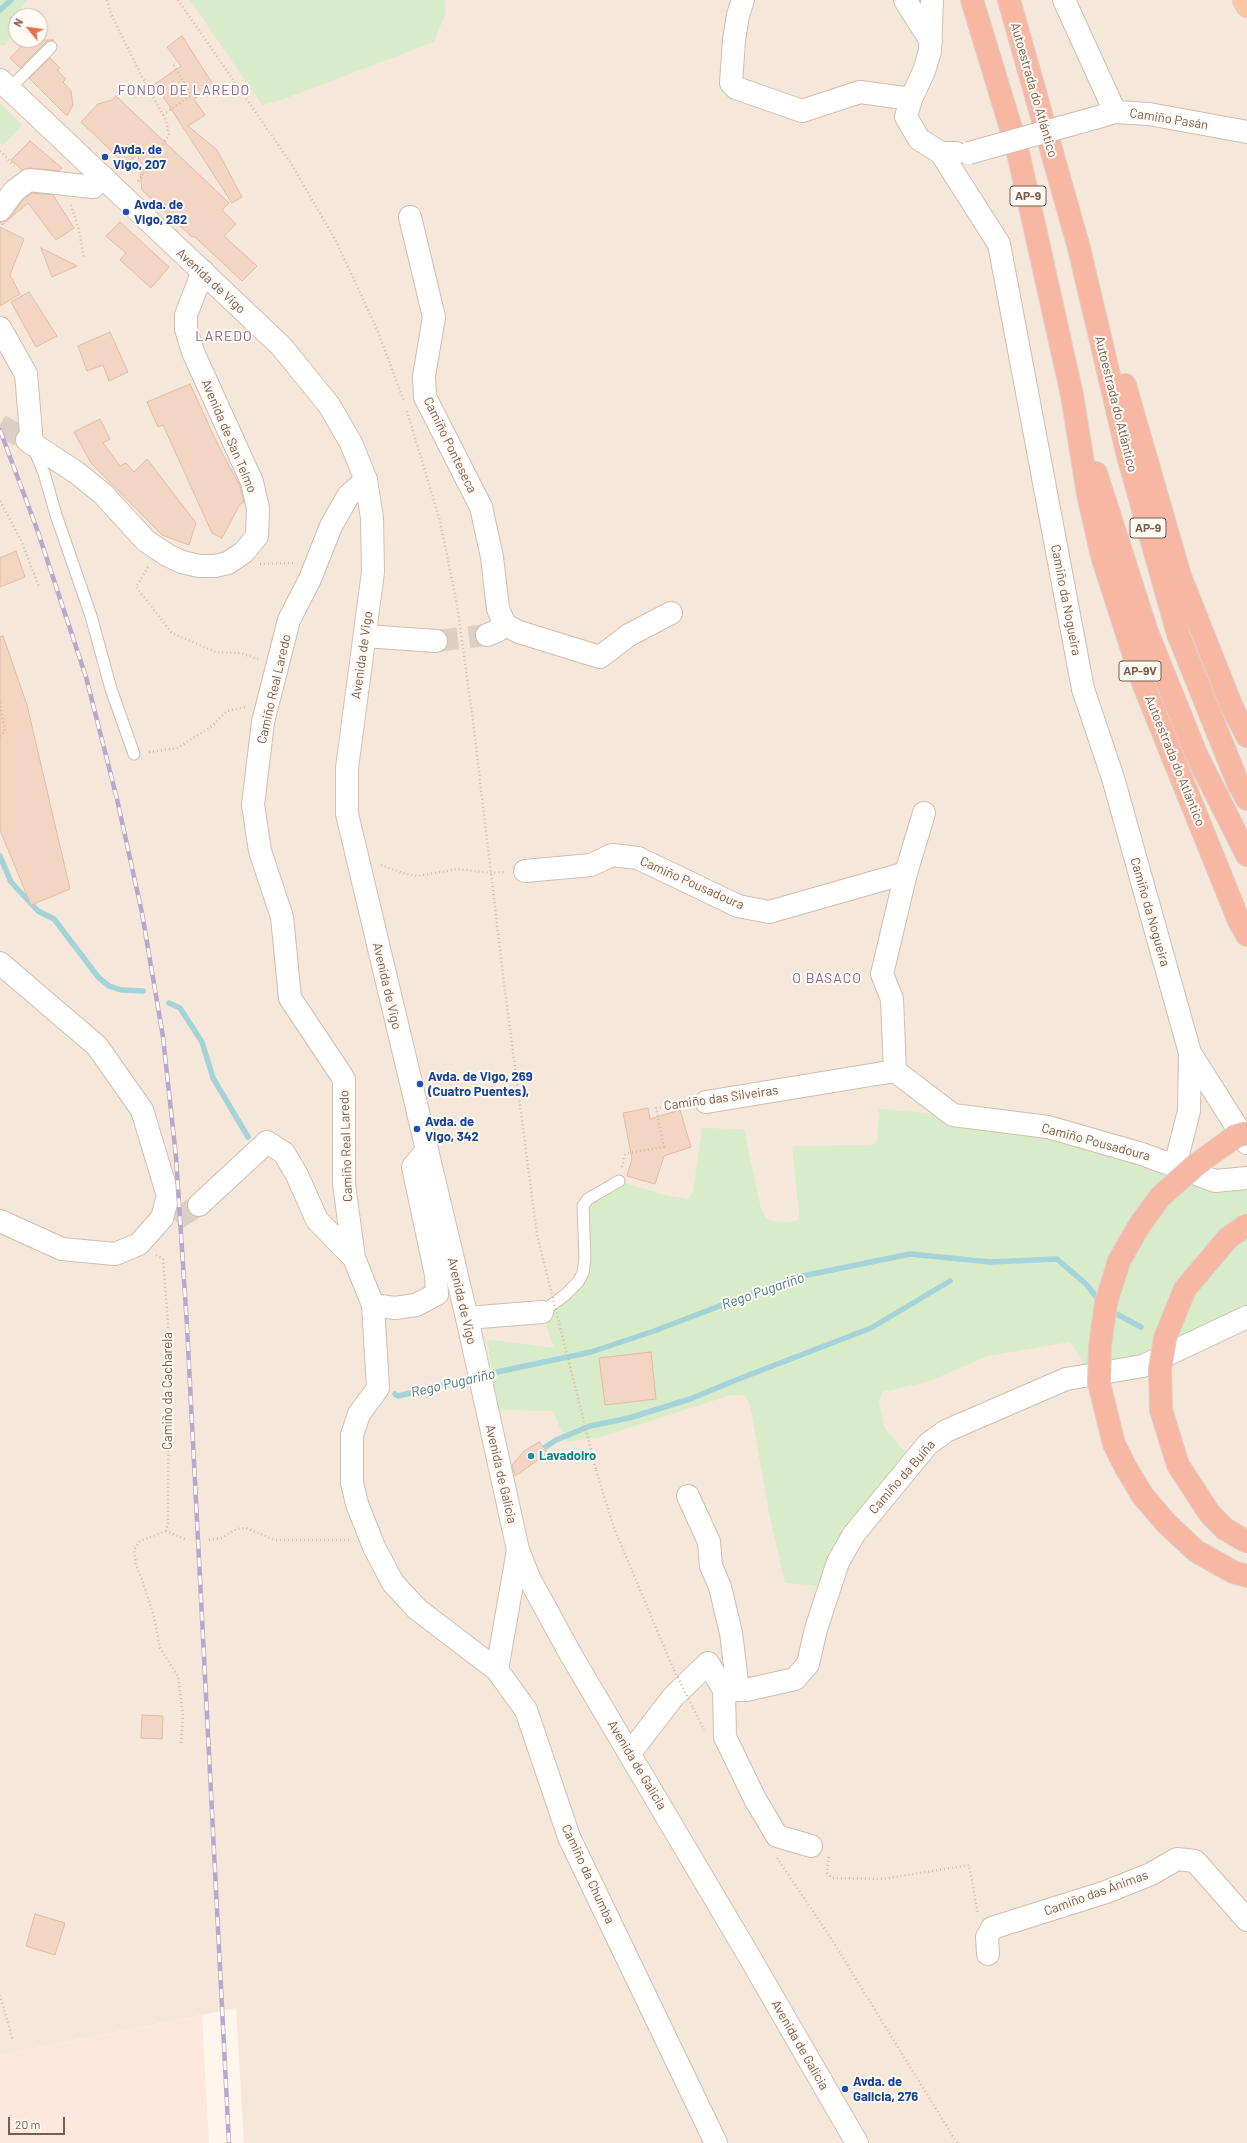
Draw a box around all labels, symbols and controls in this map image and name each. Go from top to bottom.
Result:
north arrow [8,8,48,48]
text: N [10,16,25,29]
street label: Autoestrada do Atlántico [1007,21,1061,159]
district label: FONDO DE LAREDO [118,82,250,98]
street label: Camiño Pasán [1129,105,1209,133]
place label: Avda. de Vigo, 207 [113,142,166,173]
marker: Avda. de Vigo, 207 [100,152,110,162]
road number: AP-9 [1010,186,1046,206]
place label: Avda. de Vigo, 282 [134,197,187,228]
marker: Avda. de Vigo, 282 [121,207,131,217]
street label: Avenida de Vigo [173,245,249,317]
district label: LAREDO [195,328,253,344]
street label: Autoestrada do Atlántico [1092,334,1140,474]
street label: Avenida de San Telmo [198,377,260,495]
street label: Camiño Ponteseca [420,395,480,495]
road number: AP-9 [1130,518,1166,538]
street label: Camiño da Nogueira [1048,543,1084,657]
street label: Avenida de Vigo [348,610,376,700]
street label: Camiño Real Laredo [254,633,294,745]
road number: AP-9V [1119,661,1161,681]
street label: Autoestrada do Atlántico [1142,693,1208,829]
street label: Camiño Pousadoura [638,853,746,913]
street label: Camiño da Nogueira [1127,856,1173,968]
street label: Avenida de Vigo [369,941,405,1031]
district label: O BASACO [792,970,862,986]
place label: Avda. de Vigo, 269 (Cuatro Puentes), [428,1069,533,1100]
marker: Avda. de Vigo, 269 (Cuatro Puentes), [415,1079,425,1089]
street label: Camiño das Silveiras [663,1082,779,1114]
street label: Camiño Real Laredo [336,1090,356,1202]
place label: Avda. de Vigo, 342 [425,1114,479,1145]
street label: Camiño Pousadoura [1040,1120,1152,1164]
marker: Avda. de Vigo, 342 [412,1124,422,1134]
street label: Avenida de Vigo [444,1256,480,1346]
water label: Rego Pugariño [720,1269,806,1313]
street label: Camiño da Cacharela [160,1332,176,1450]
water label: Rego Pugariño [409,1365,497,1401]
street label: Avenida de Galicia [482,1423,520,1525]
street label: Camiño da Buíña [866,1437,938,1517]
place label: Lavadoiro [539,1448,596,1464]
marker: Lavadoiro [526,1451,536,1461]
street label: Avenida de Galicia [604,1718,670,1812]
street label: Camiño da Chumba [558,1822,618,1926]
street label: Camiño das Ánimas [1042,1867,1150,1919]
street label: Avenida de Galicia [768,1997,832,2093]
place label: Avda. de Galicia, 276 [853,2074,918,2105]
marker: Avda. de Galicia, 276 [840,2084,850,2094]
scale bar [10,2109,67,2135]
text: 20 m [15,2117,41,2131]

